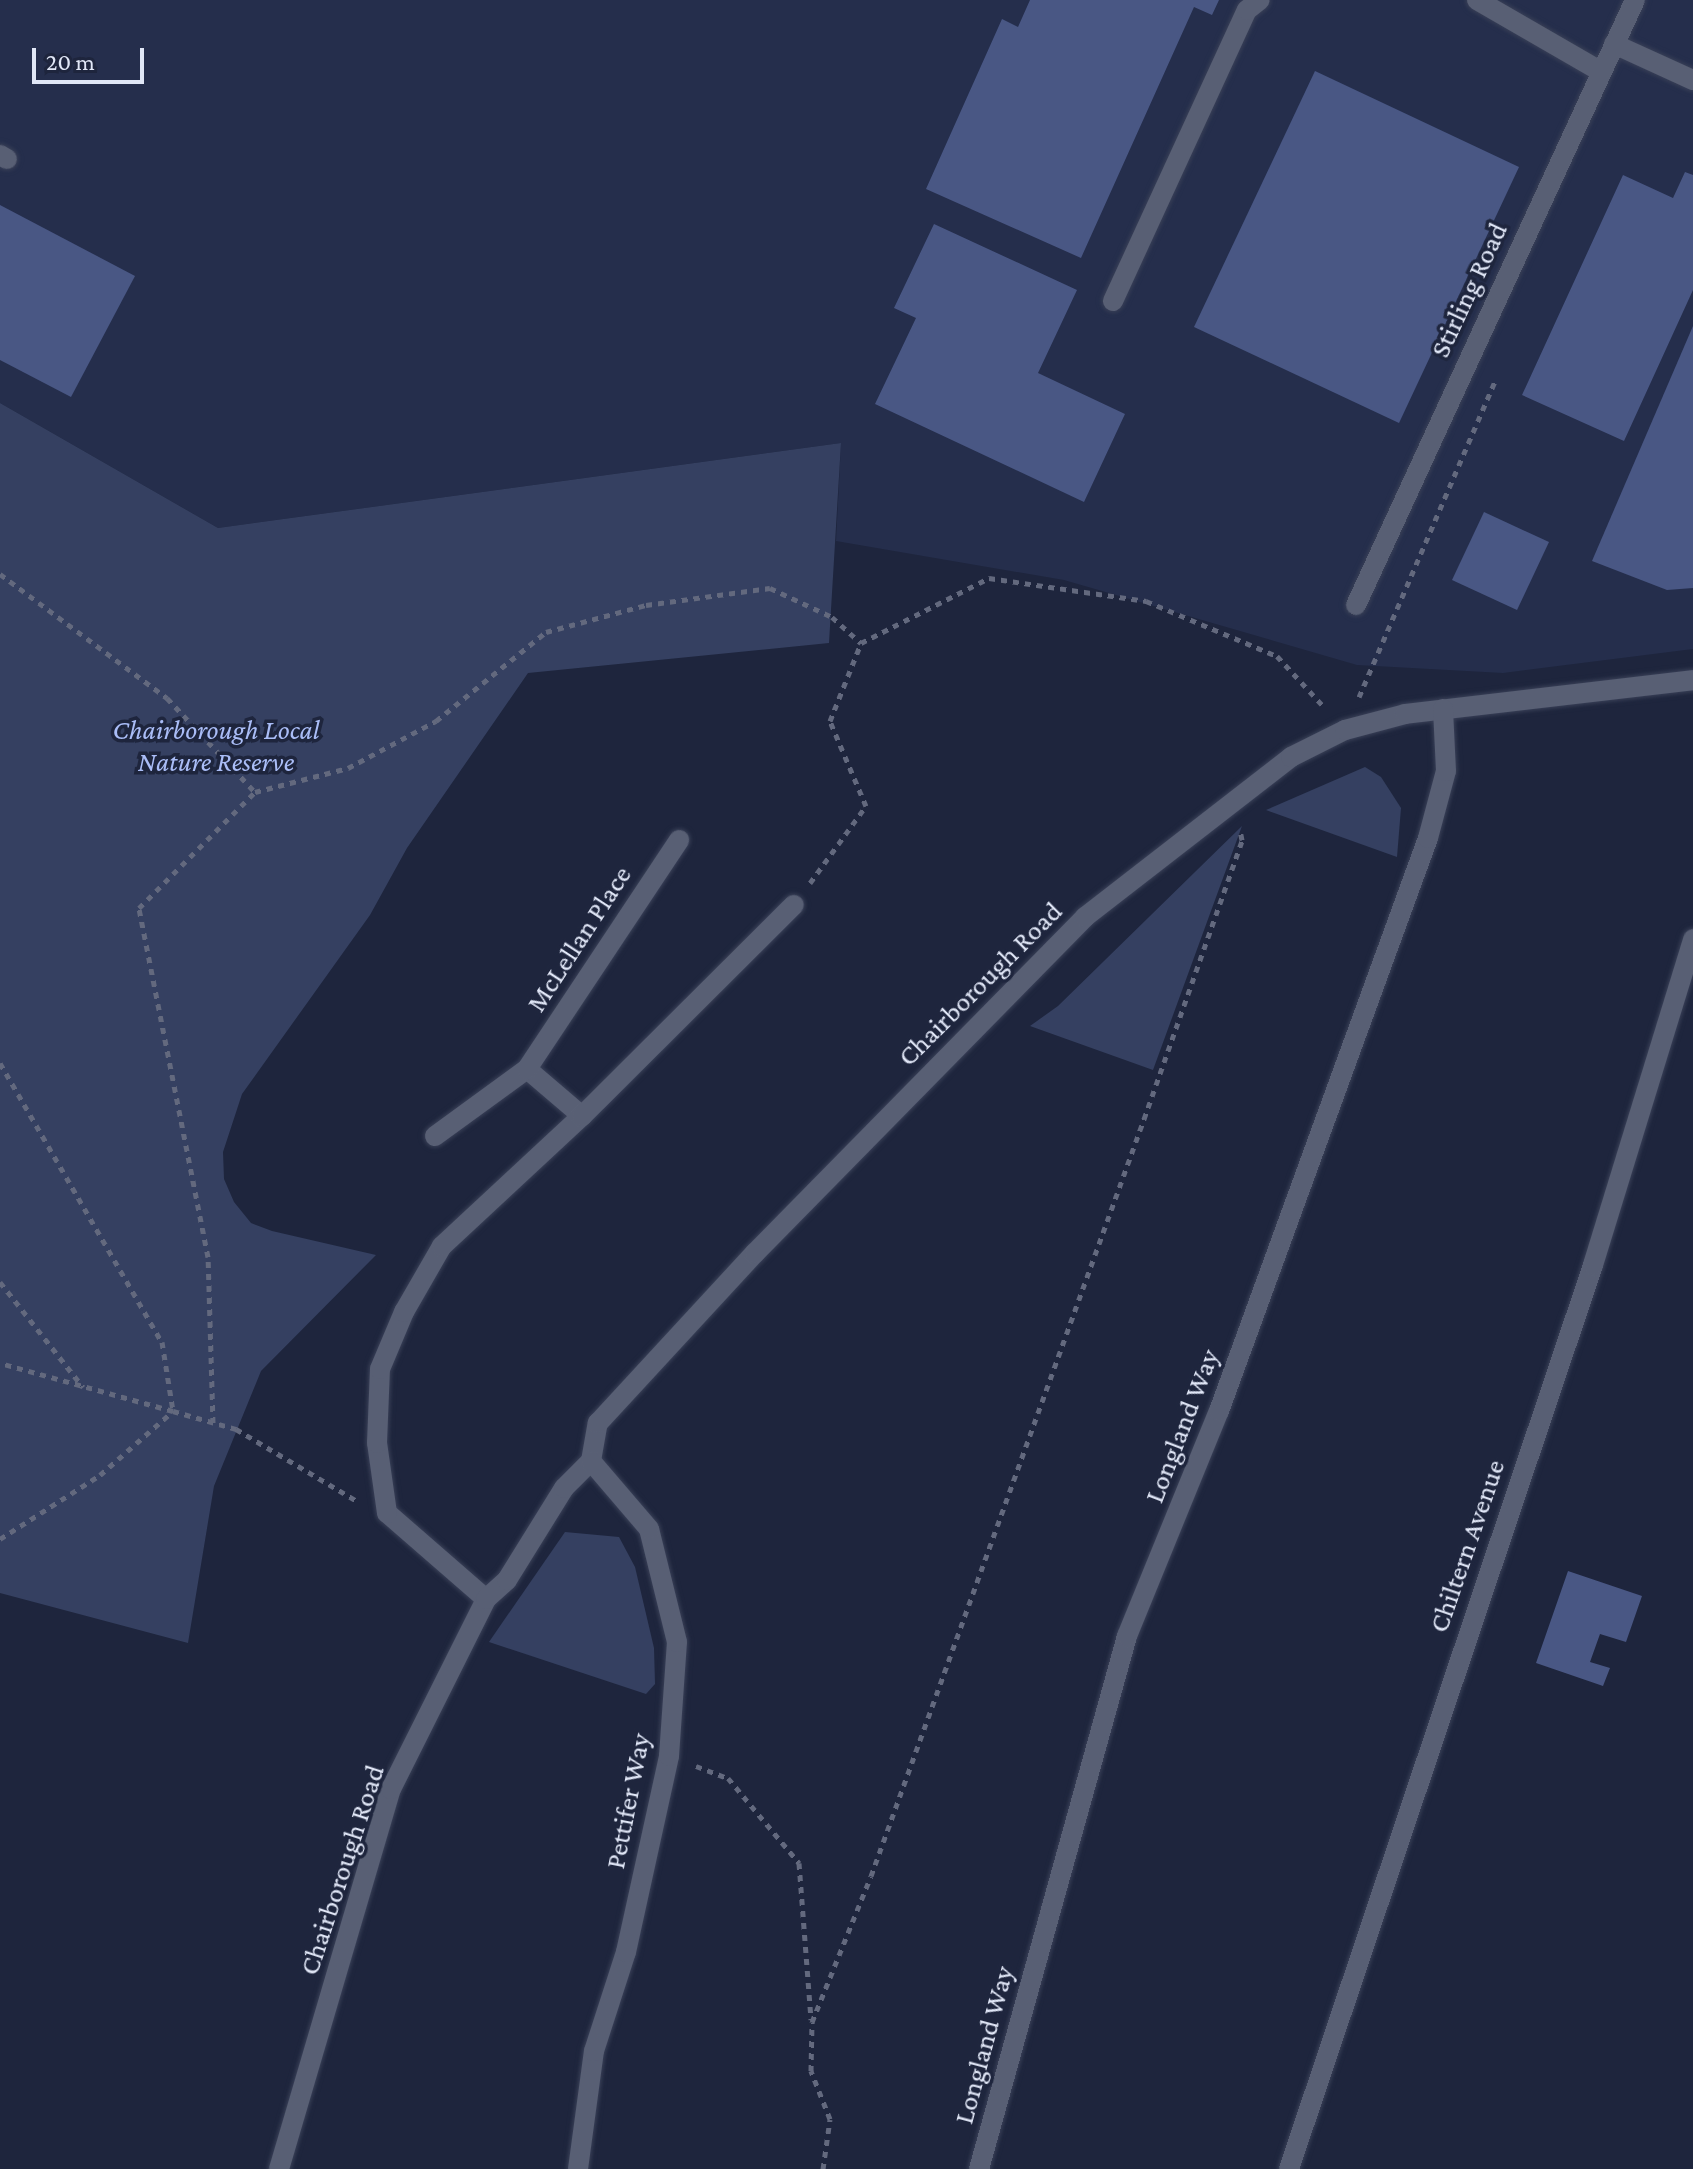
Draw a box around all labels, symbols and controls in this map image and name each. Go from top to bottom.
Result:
scale bar [36,32,148,82]
text: 20 m [46,48,95,75]
street label: Stirling Road [1423,217,1515,363]
park label: Chairborough Local Nature Reserve [113,713,319,779]
street label: McLellan Place [519,860,639,1018]
street label: Chairborough Road [891,895,1069,1073]
street label: Longland Way [1137,1344,1227,1508]
street label: Chiltern Avenue [1422,1455,1512,1637]
street label: Pettifer Way [598,1730,658,1872]
street label: Chairborough Road [292,1761,392,1979]
street label: Longland Way [947,1962,1021,2128]

